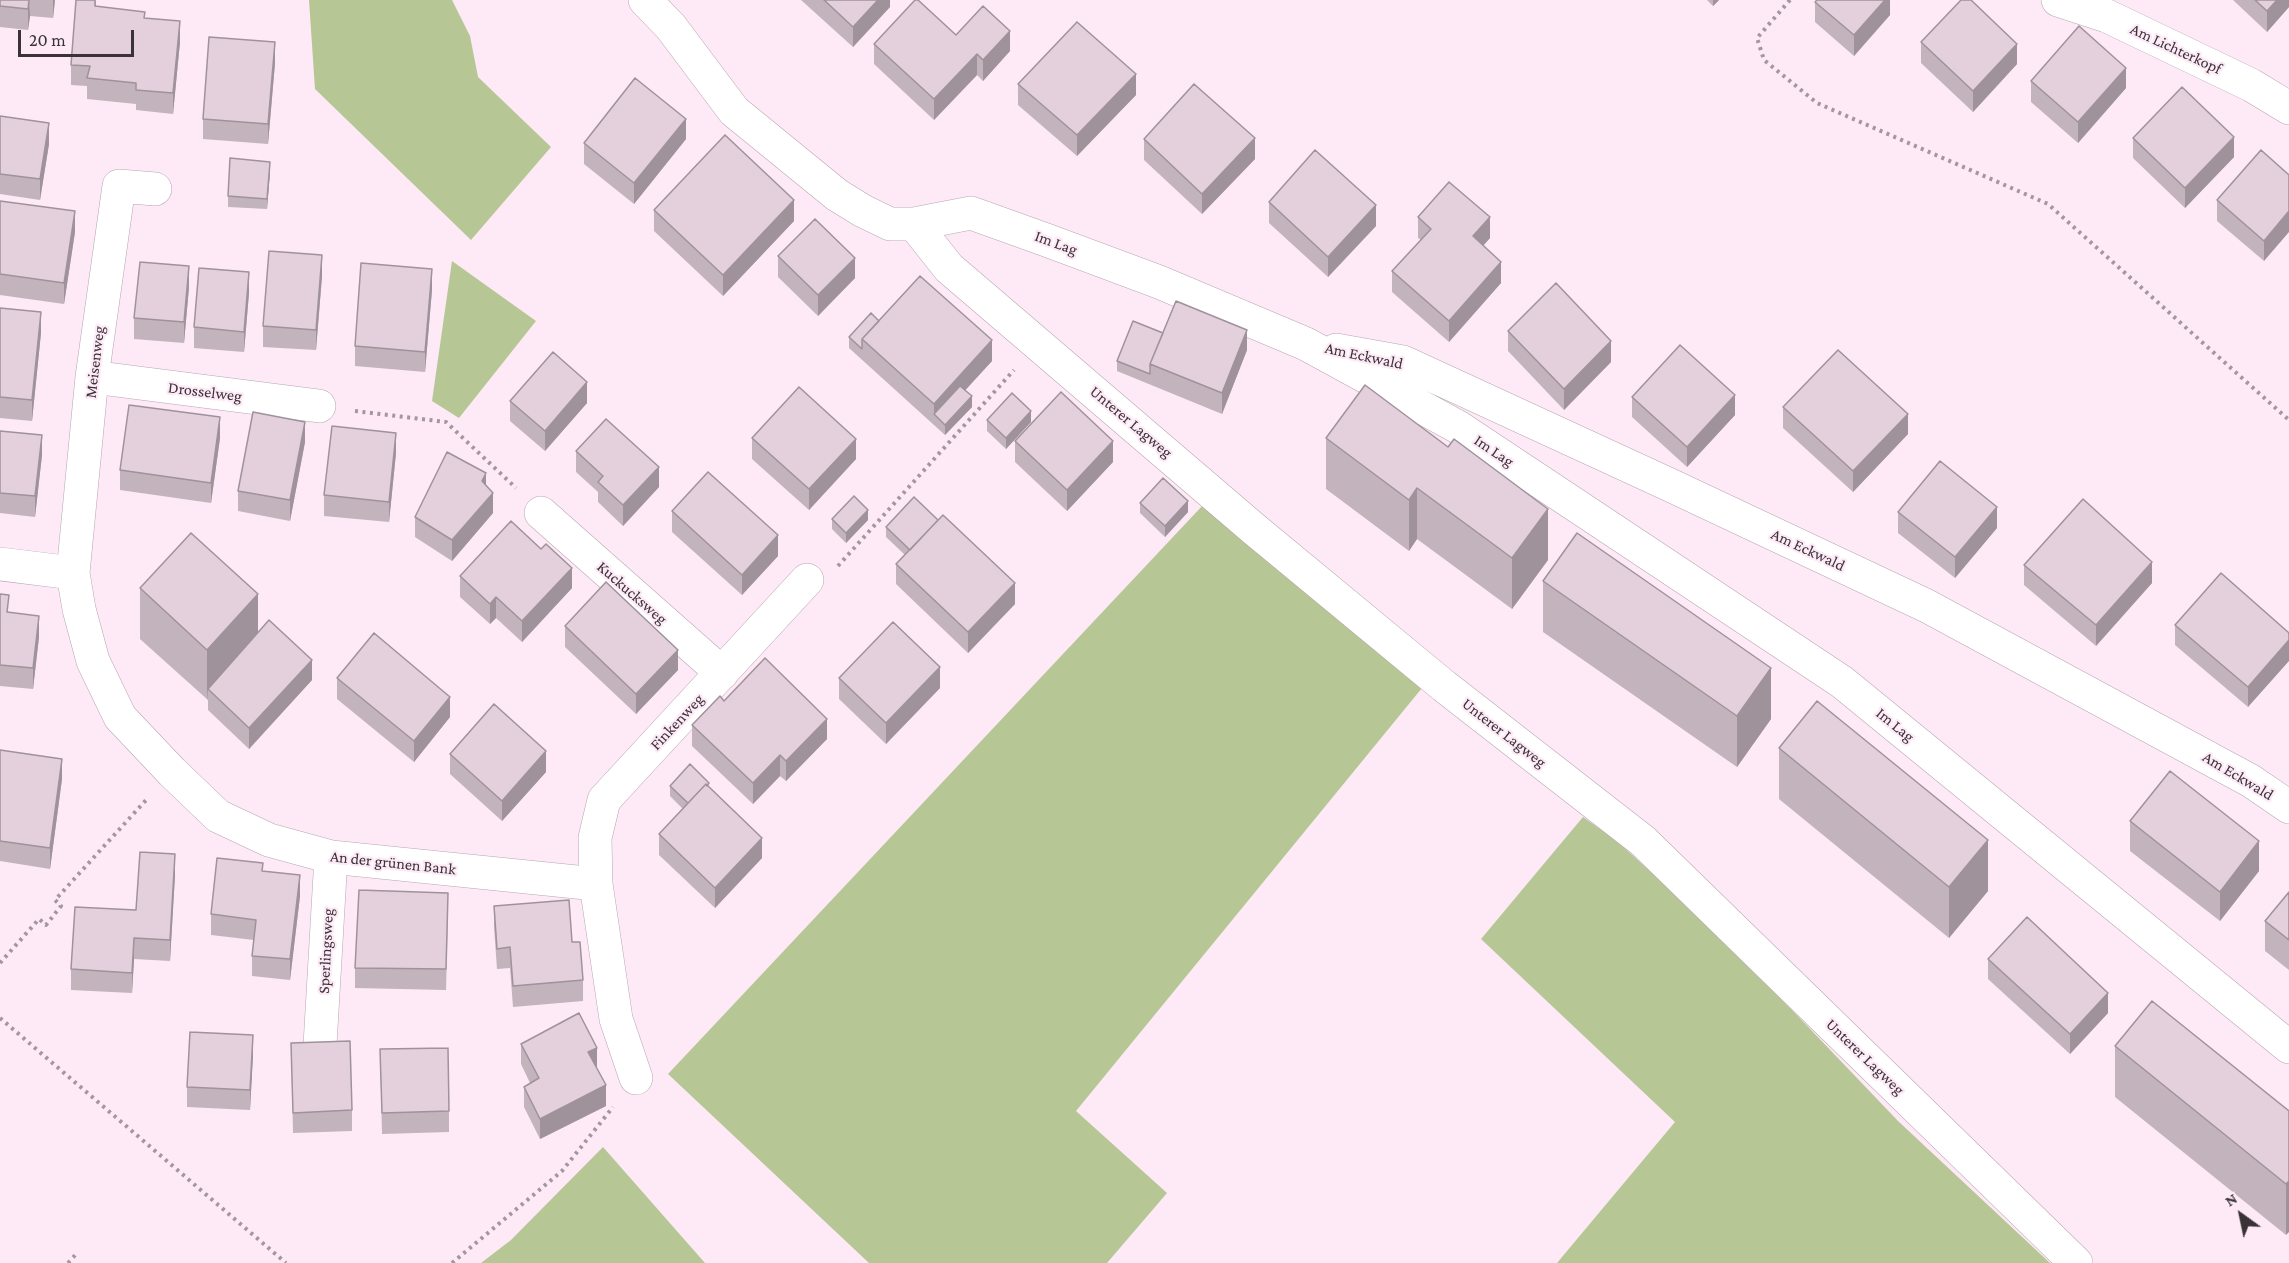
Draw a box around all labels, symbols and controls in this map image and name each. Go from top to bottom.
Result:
scale bar [21,18,136,56]
street label: Am Lichterkopf [2127,19,2225,79]
text: 20 m [29,30,66,50]
street label: Im Lag [1032,226,1080,260]
street label: Meisenweg [81,325,109,399]
street label: Am Eckwald [1323,338,1405,374]
street label: Drosselweg [167,378,243,406]
street label: Unterer Lagweg [1086,382,1176,462]
street label: Im Lag [1470,431,1518,471]
street label: Am Eckwald [1768,525,1848,575]
street label: Kuckucksweg [593,557,671,629]
street label: Finkenweg [646,690,708,754]
street label: Unterer Lagweg [1458,694,1550,772]
street label: Im Lag [1872,704,1918,746]
street label: Am Eckwald [2199,747,2277,805]
street label: An der grünen Bank [329,847,457,879]
street label: Sperlingsweg [314,908,338,994]
street label: Unterer Lagweg [1822,1015,1908,1099]
north arrow [2211,1185,2271,1245]
text: N [2222,1189,2240,1210]

